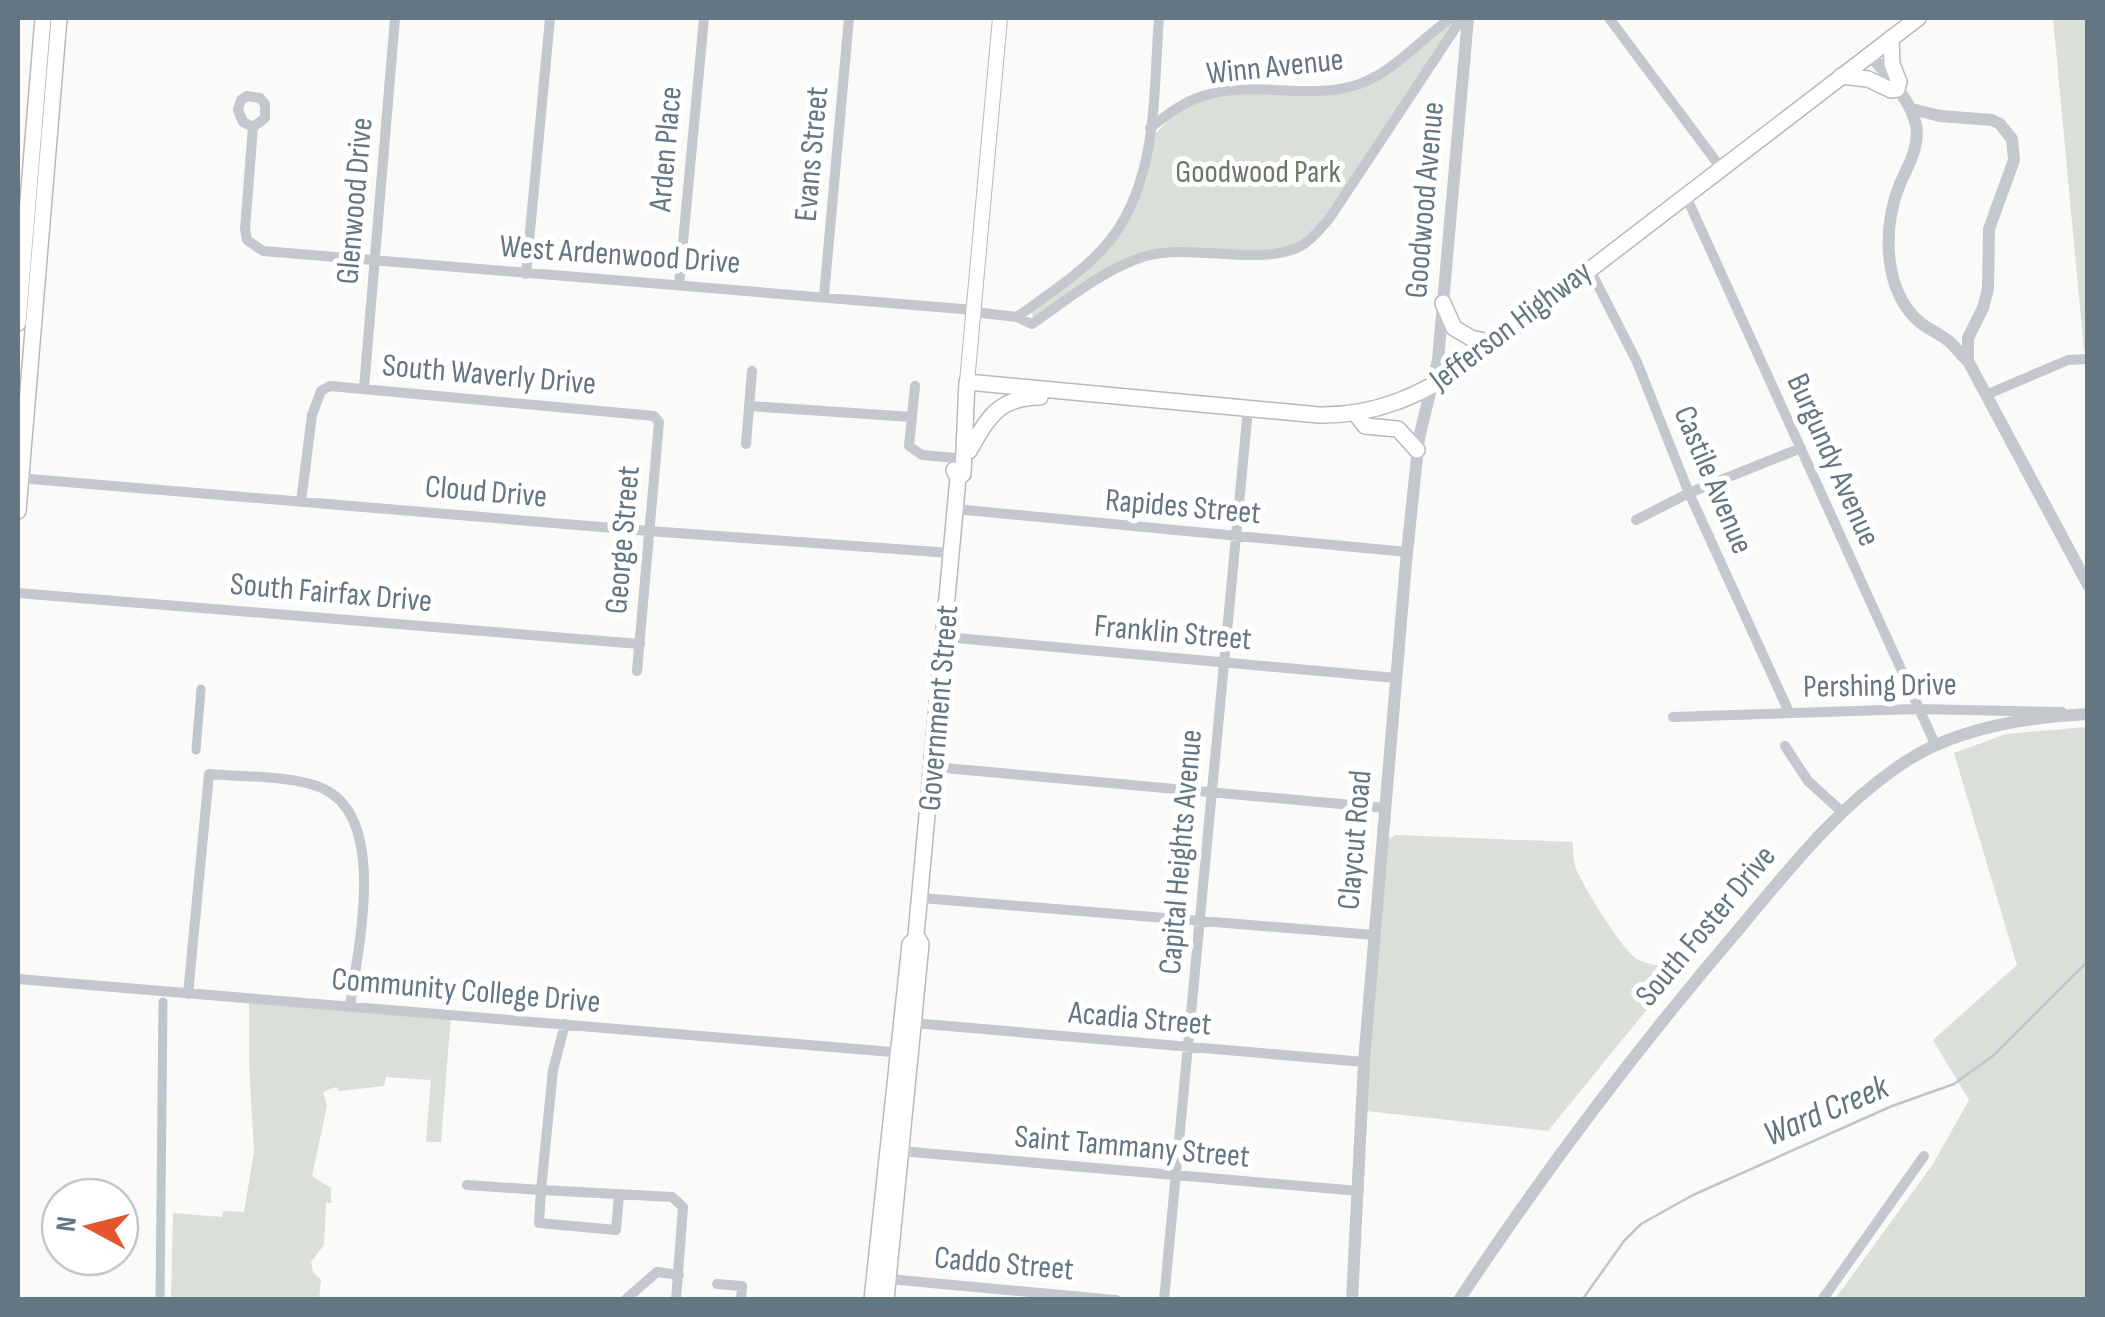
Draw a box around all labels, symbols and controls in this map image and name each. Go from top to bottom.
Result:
street label: Winn Avenue [1205,40,1345,94]
street label: Arden Place [641,85,691,214]
street label: Evans Street [787,85,837,223]
street label: Goodwood Avenue [1397,100,1453,300]
street label: Glenwood Drive [328,116,382,286]
park label: Goodwood Park [1175,153,1341,192]
street label: West Ardenwood Drive [498,227,742,283]
street label: Jefferson Highway [1421,252,1600,400]
street label: South Waverly Drive [381,346,597,404]
street label: Burgundy Avenue [1778,368,1888,552]
street label: Castile Avenue [1664,400,1762,560]
street label: George Street [597,464,649,616]
street label: Cloud Drive [423,467,549,517]
street label: Rapides Street [1103,481,1263,533]
street label: South Fairfax Drive [228,565,434,621]
street label: Government Street [911,603,967,813]
street label: Franklin Street [1093,607,1253,659]
street label: Pershing Drive [1803,665,1957,707]
street label: Capital Heights Avenue [1151,728,1211,976]
street label: Claycut Road [1329,769,1381,911]
street label: South Foster Drive [1627,838,1785,1014]
street label: Community College Drive [330,960,602,1022]
street label: Acadia Street [1066,993,1213,1045]
water label: Ward Creek [1757,1065,1896,1156]
street label: Saint Tammany Street [1013,1117,1251,1177]
north arrow [40,1177,140,1277]
text: N [49,1215,84,1234]
street label: Caddo Street [933,1238,1075,1290]

